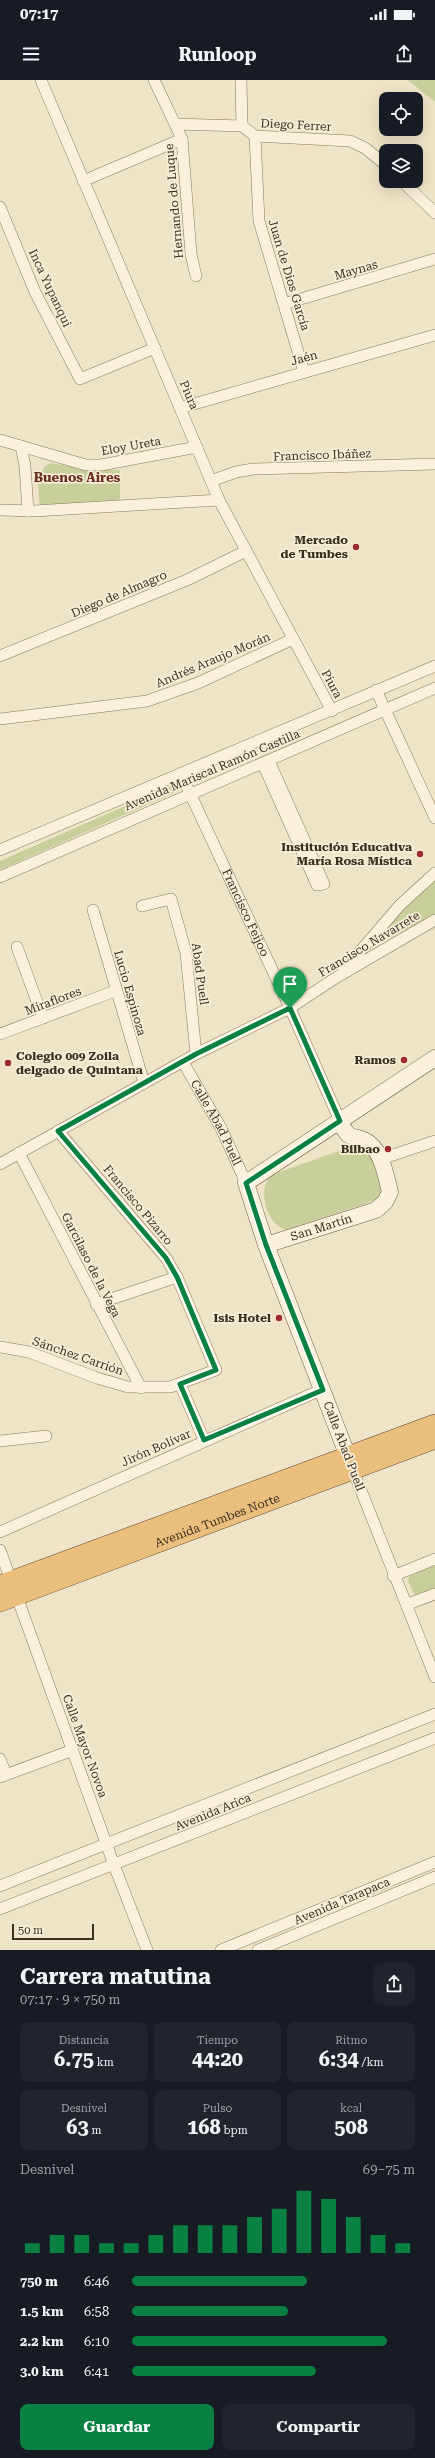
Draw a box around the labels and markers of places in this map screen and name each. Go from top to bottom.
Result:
place label: Mercado de Tumbes [280,533,348,561]
marker: Mercado de Tumbes [351,542,361,552]
place label: Institución Educativa María Rosa Mística [281,840,412,868]
marker: Institución Educativa María Rosa Mística [415,849,425,859]
pin [273,967,307,1008]
place label: Colegio 009 Zoila delgado de Quintana [16,1049,143,1077]
place label: Ramos [355,1053,396,1067]
marker: Ramos [399,1055,409,1065]
marker: Colegio 009 Zoila delgado de Quintana [3,1058,13,1068]
place label: Bilbao [341,1142,380,1156]
marker: Bilbao [383,1144,393,1154]
place label: Isis Hotel [214,1311,271,1325]
marker: Isis Hotel [274,1313,284,1323]

